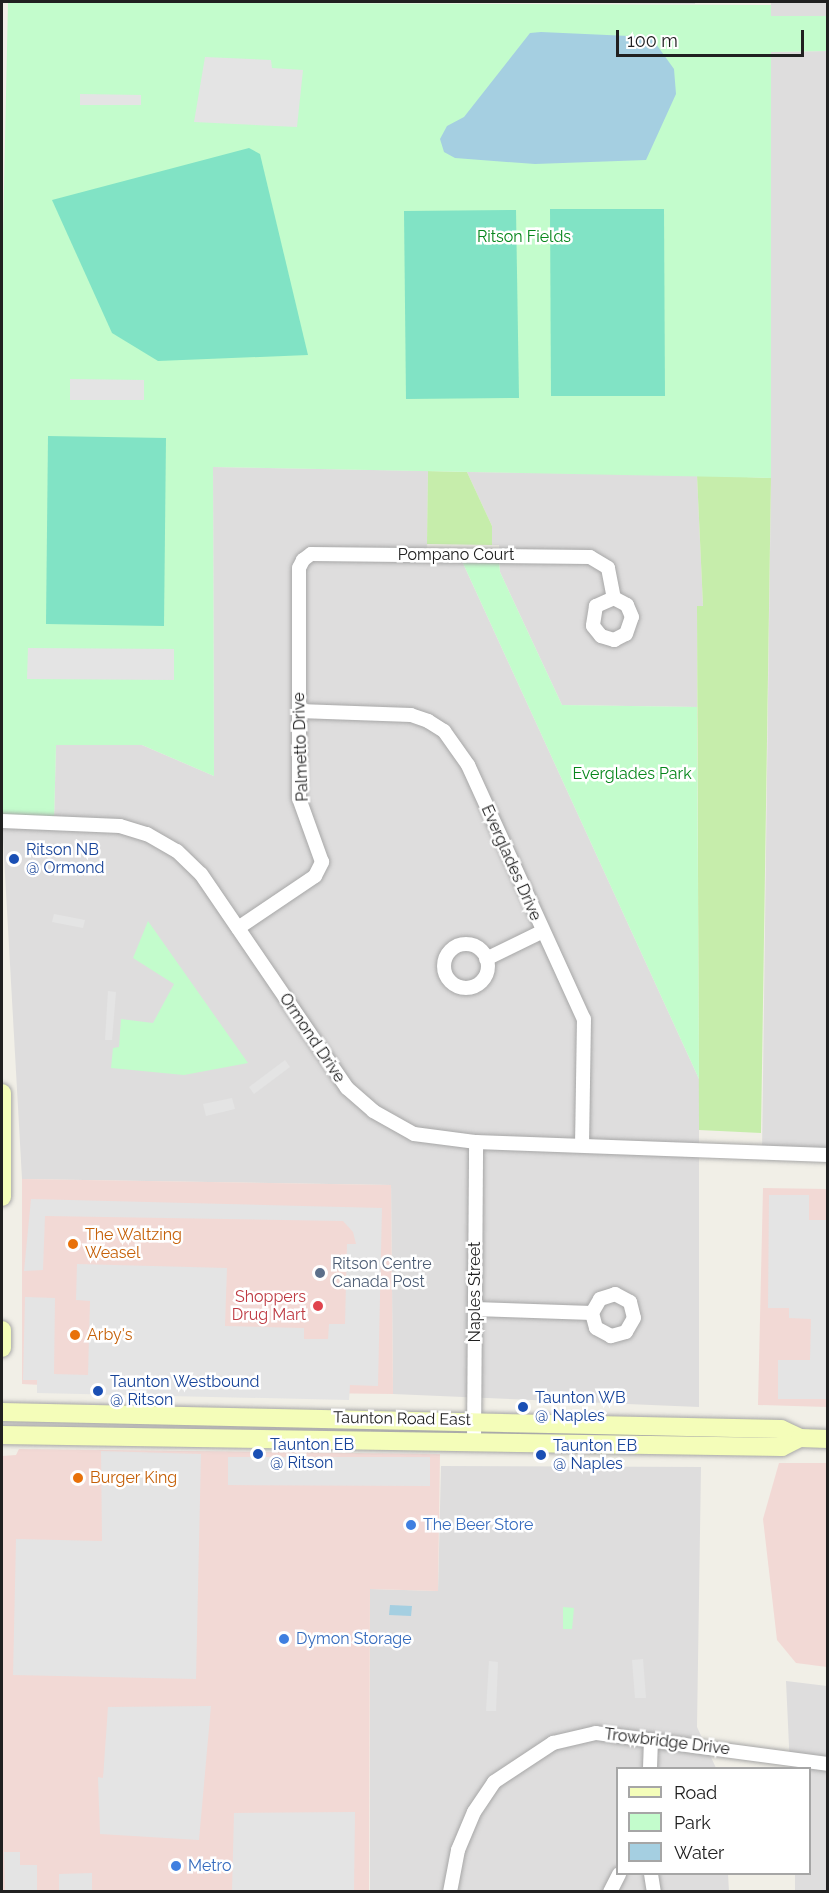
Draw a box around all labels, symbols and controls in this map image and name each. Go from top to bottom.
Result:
scale bar [619,18,806,56]
text: 100 m [627,30,678,51]
park label: Ritson Fields [477,227,571,247]
street label: Pompano Court [398,545,514,565]
street label: Palmetto Drive [289,692,313,802]
park label: Everglades Park [572,764,692,784]
street label: Everglades Drive [477,802,545,924]
place label: Ritson NB @ Ormond [26,840,105,878]
marker: Ritson NB @ Ormond [7,852,21,866]
street label: Ormond Drive [275,990,349,1086]
place label: The Waltzing Weasel [85,1225,182,1263]
marker: The Waltzing Weasel [66,1237,80,1251]
street label: Naples Street [465,1242,485,1342]
place label: Ritson Centre Canada Post [332,1254,432,1292]
marker: Ritson Centre Canada Post [313,1266,327,1280]
place label: Shoppers Drug Mart [232,1287,306,1325]
marker: Shoppers Drug Mart [311,1299,325,1313]
place label: Arby's [87,1325,132,1345]
marker: Arby's [68,1328,82,1342]
place label: Taunton Westbound @ Ritson [110,1372,260,1410]
marker: Taunton Westbound @ Ritson [91,1384,105,1398]
place label: Taunton WB @ Naples [535,1388,626,1426]
marker: Taunton WB @ Naples [516,1400,530,1414]
street label: Taunton Road East [333,1408,471,1430]
place label: Taunton EB @ Ritson [270,1435,354,1473]
place label: Taunton EB @ Naples [553,1436,637,1474]
marker: Taunton EB @ Ritson [251,1447,265,1461]
marker: Taunton EB @ Naples [534,1448,548,1462]
place label: Burger King [90,1468,178,1488]
marker: Burger King [71,1471,85,1485]
place label: The Beer Store [423,1515,534,1535]
marker: The Beer Store [404,1518,418,1532]
place label: Dymon Storage [296,1629,412,1649]
marker: Dymon Storage [277,1632,291,1646]
street label: Trowbridge Drive [603,1725,731,1759]
legend [616,1767,811,1875]
text: Road [674,1782,717,1803]
text: Park [674,1812,711,1833]
text: Water [674,1842,724,1863]
place label: Metro [188,1856,231,1876]
marker: Metro [169,1859,183,1873]

